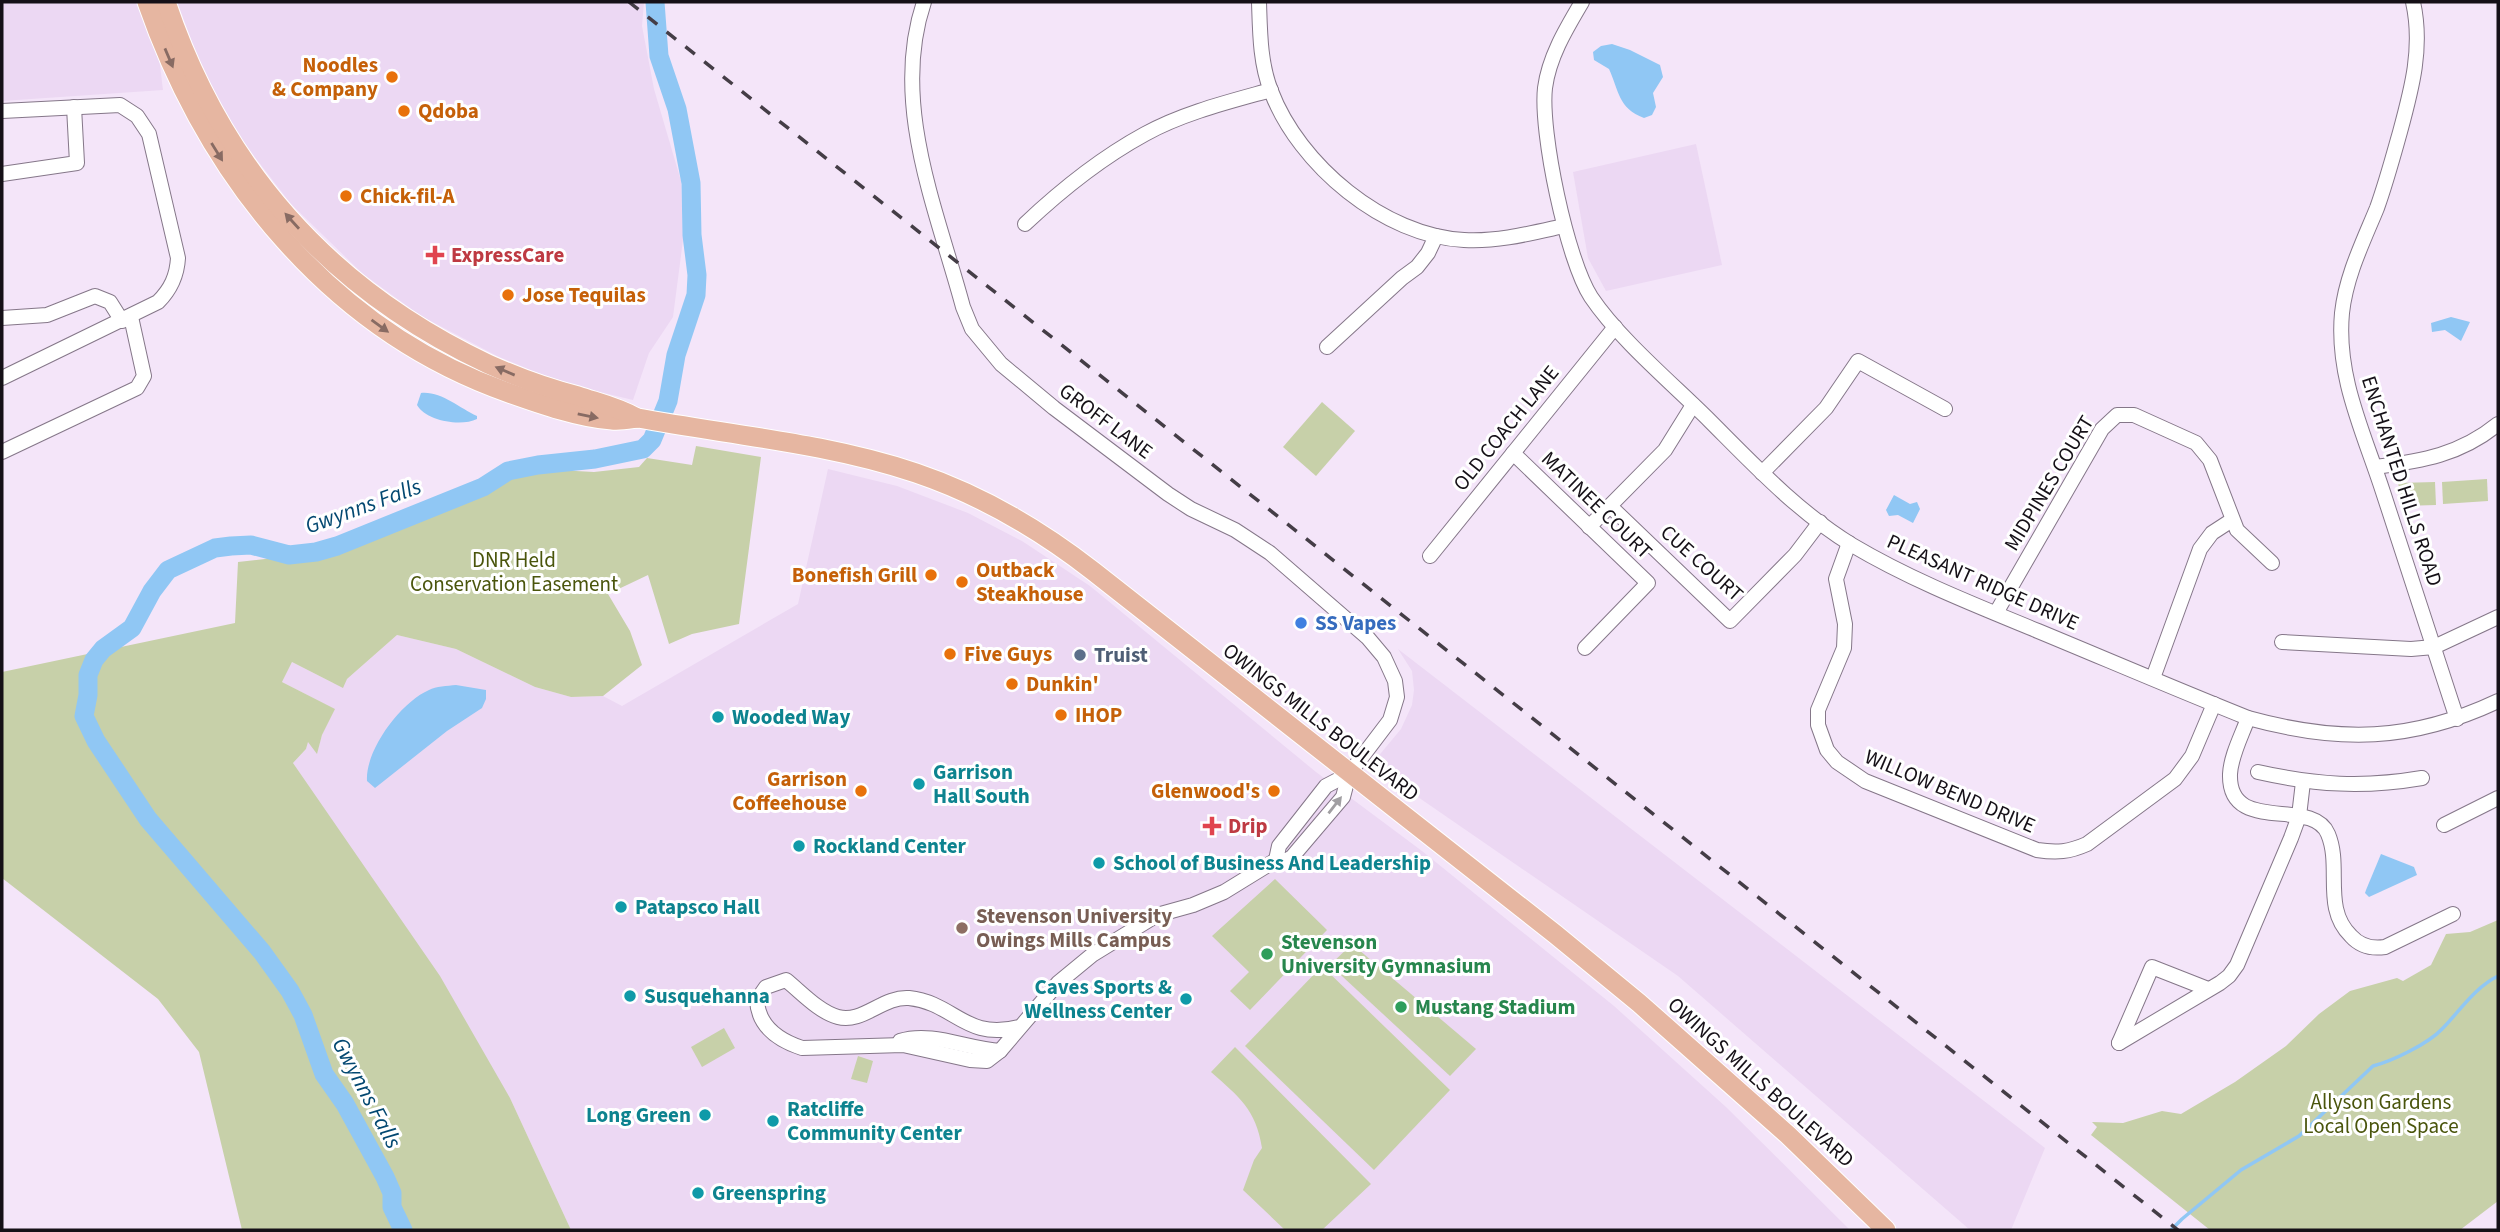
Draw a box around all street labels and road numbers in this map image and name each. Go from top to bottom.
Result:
street label: OLD COACH LANE [1446,359,1566,497]
street label: ENCHANTED HILLS ROAD [2354,372,2450,590]
street label: GROFF LANE [1053,376,1159,466]
street label: MIDPINES COURT [1997,410,2101,556]
street label: MATINEE COURT [1535,444,1659,566]
street label: CUE COURT [1654,518,1750,608]
street label: PLEASANT RIDGE DRIVE [1882,526,2084,638]
street label: OWINGS MILLS BOULEVARD [1216,636,1426,808]
street label: WILLOW BEND DRIVE [1860,741,2040,841]
street label: OWINGS MILLS BOULEVARD [1661,990,1861,1174]

